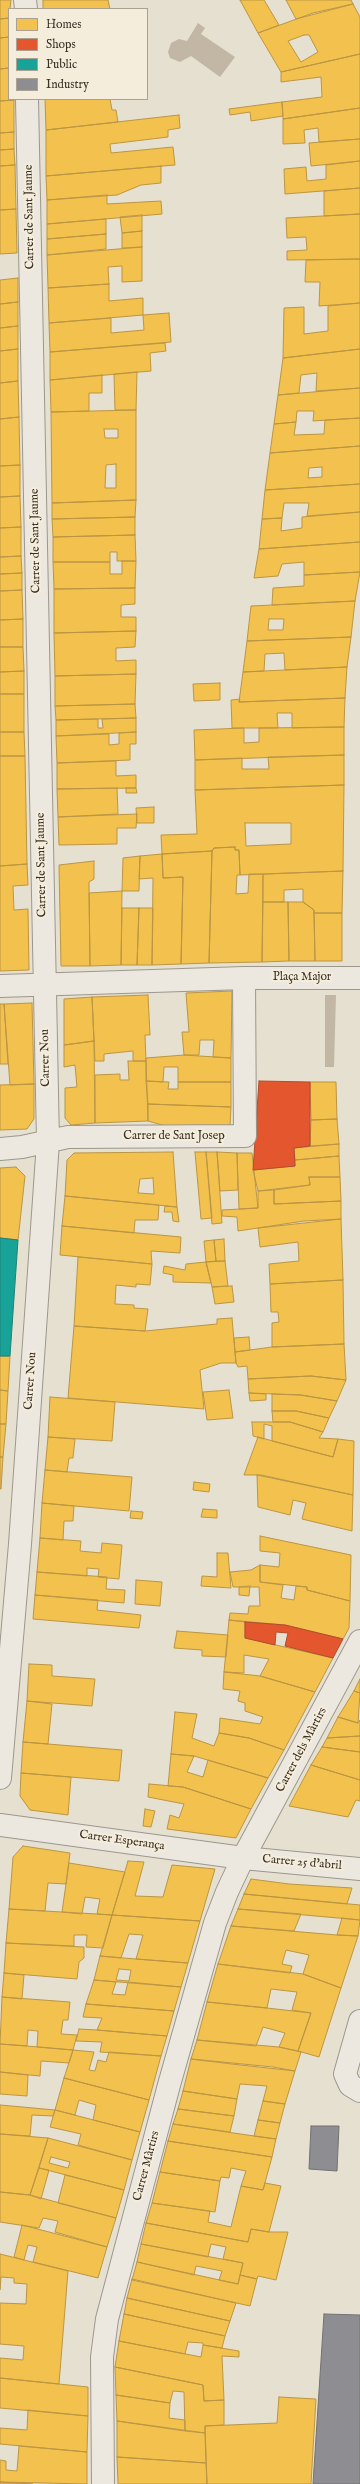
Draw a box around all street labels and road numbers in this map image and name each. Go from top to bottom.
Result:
street label: Carrer de Sant Jaume [22,164,38,270]
street label: Carrer de Sant Jaume [28,488,44,594]
street label: Carrer de Sant Jaume [34,812,50,918]
street label: Plaça Major [273,971,331,985]
street label: Carrer Nou [38,1029,54,1087]
street label: Carrer de Sant Josep [123,1130,225,1144]
street label: Carrer Nou [22,1352,40,1410]
street label: Carrer dels Màrtirs [274,1705,330,1795]
street label: Carrer Esperança [78,1828,166,1854]
street label: Carrer 25 d'abril [262,1852,342,1874]
street label: Carrer Màrtirs [131,2129,163,2203]

